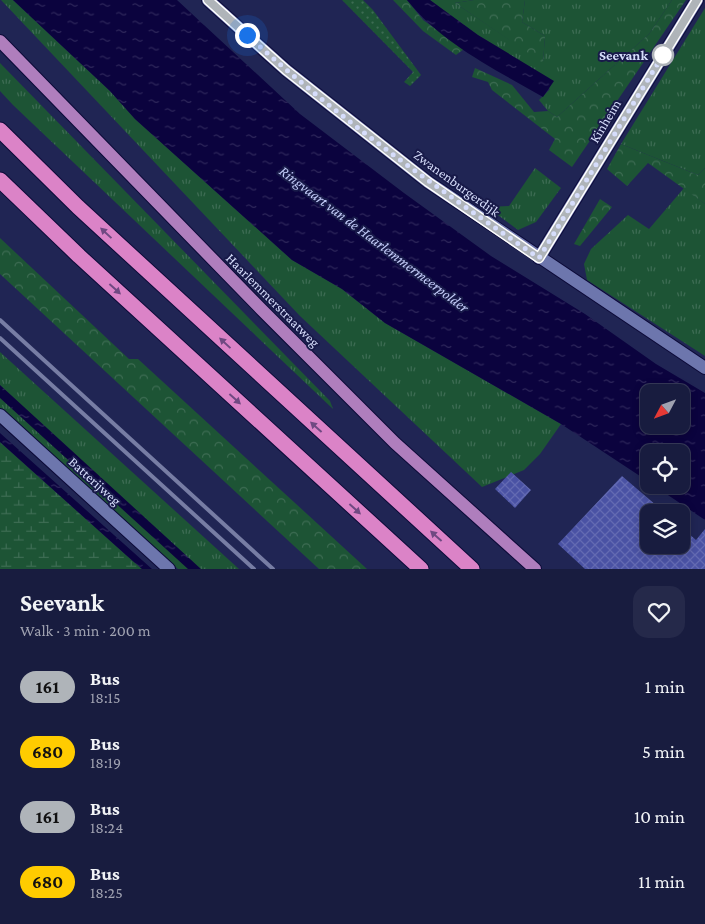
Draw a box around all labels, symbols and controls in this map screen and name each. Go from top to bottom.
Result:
your location [235,23,260,48]
marker: Seevank [652,44,674,66]
place label: Seevank [599,47,648,63]
street label: Kinheim [586,96,624,146]
street label: Zwanenburgerdijk [410,146,504,221]
water label: Ringvaart van de Haarlemmermeerpolder [276,163,472,317]
one-way arrow [100,227,112,239]
street label: Haarlemmerstraatweg [223,250,323,350]
one-way arrow [108,283,120,295]
one-way arrow [219,337,231,349]
north arrow [640,384,690,434]
map controls [640,384,690,554]
one-way arrow [228,393,240,405]
one-way arrow [310,421,322,433]
button: locate [640,444,690,494]
street label: Batterijweg [65,453,125,509]
one-way arrow [348,503,361,514]
button: layers [640,504,690,554]
one-way arrow [430,530,442,542]
button: heart [633,586,685,638]
text: Seevank [20,589,104,616]
text: Walk · 3 min · 200 m [20,622,151,639]
text: Bus [90,668,120,689]
text: 1 min [645,676,685,697]
text: 161 [36,677,59,697]
text: 18:15 [90,689,120,706]
text: Bus [90,733,120,754]
text: 5 min [642,741,685,762]
text: 680 [32,742,63,762]
text: 18:19 [90,754,121,771]
text: Bus [90,798,120,819]
text: 10 min [634,806,685,827]
text: 161 [36,807,59,827]
text: 18:24 [90,819,123,836]
text: Bus [90,863,120,884]
text: 11 min [638,871,685,892]
text: 680 [32,872,63,892]
text: 18:25 [90,884,123,901]

